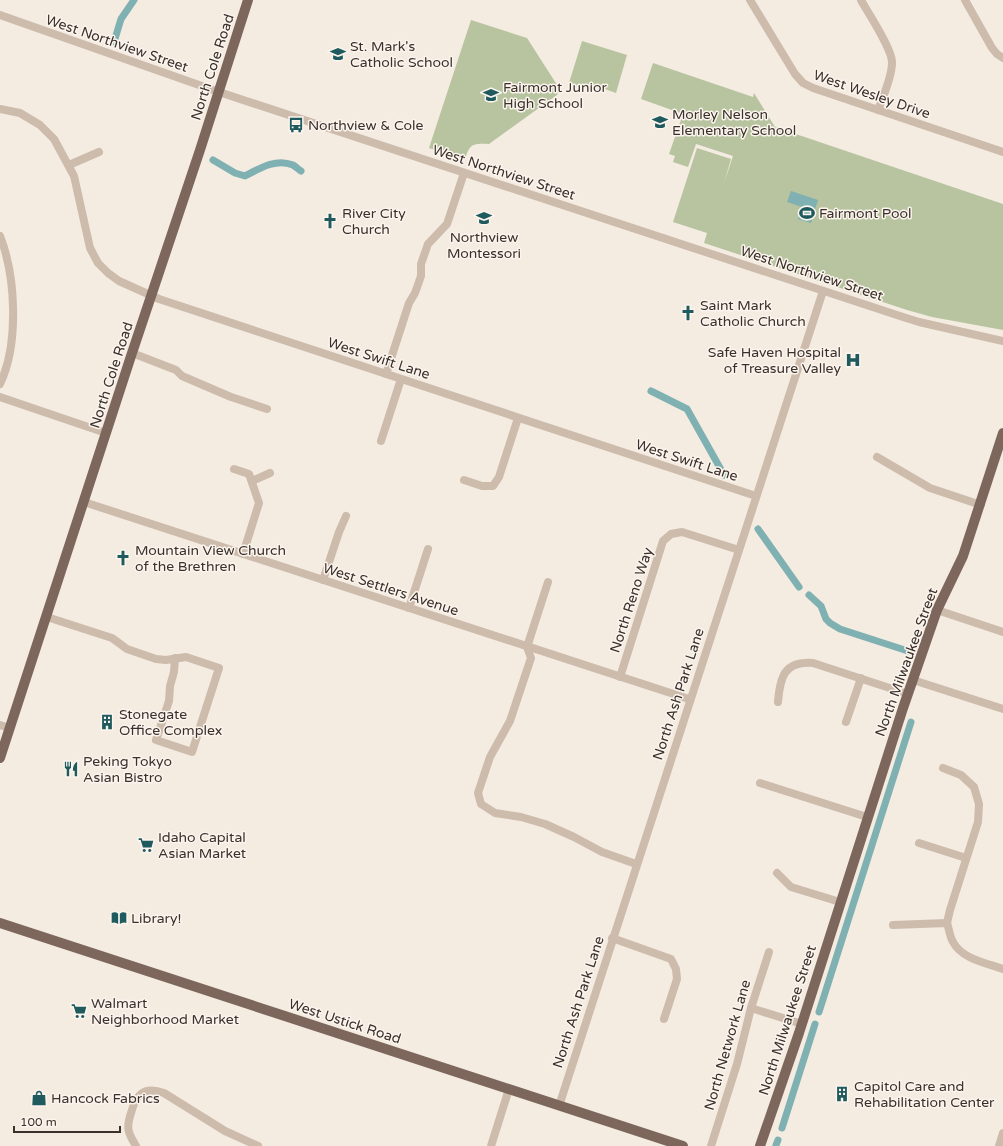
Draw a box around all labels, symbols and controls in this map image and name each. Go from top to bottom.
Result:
street label: West Northview Street [43,11,191,76]
street label: North Cole Road [187,12,238,122]
place label: St. Mark's Catholic School [350,38,453,71]
school or university icon: St. Mark's Catholic School [329,45,347,63]
street label: West Wesley Drive [811,67,932,122]
place label: Fairmont Junior High School [503,79,607,112]
school or university icon: Fairmont Junior High School [482,86,500,104]
place label: Morley Nelson Elementary School [672,106,796,139]
school or university icon: Morley Nelson Elementary School [651,113,669,131]
bus stop icon: Northview & Cole [287,116,305,134]
place label: Northview & Cole [308,117,424,134]
street label: West Northview Street [430,141,578,204]
sports icon: Fairmont Pool [798,204,816,222]
place label: River City Church [342,205,406,238]
place label: Fairmont Pool [819,205,912,222]
school or university icon: Northview Montessori [475,209,493,227]
church icon: River City Church [321,212,339,230]
place label: Northview Montessori [447,229,521,262]
street label: West Northview Street [738,242,886,305]
place label: Saint Mark Catholic Church [700,297,806,330]
church icon: Saint Mark Catholic Church [679,304,697,322]
street label: North Cole Road [86,320,137,430]
street label: West Swift Lane [326,334,432,383]
place label: Safe Haven Hospital of Treasure Valley [708,344,841,377]
hospital icon: Safe Haven Hospital of Treasure Valley [844,351,862,369]
street label: West Swift Lane [634,436,740,485]
place label: Mountain View Church of the Brethren [135,542,286,575]
street label: North Reno Way [606,545,657,655]
church icon: Mountain View Church of the Brethren [114,549,132,567]
street label: West Settlers Avenue [321,560,461,619]
street label: North Milwaukee Street [872,585,942,739]
street label: North Ash Park Lane [649,626,708,762]
place label: Stonegate Office Complex [119,706,222,739]
building icon: Stonegate Office Complex [98,713,116,731]
place label: Peking Tokyo Asian Bistro [83,753,172,786]
restaurant icon: Peking Tokyo Asian Bistro [62,760,80,778]
place label: Idaho Capital Asian Market [158,829,247,862]
supermarket icon: Idaho Capital Asian Market [137,836,155,854]
library icon: Library! [110,909,128,927]
place label: Library! [131,910,181,927]
street label: North Ash Park Lane [549,934,608,1070]
street label: North Milwaukee Street [755,942,820,1098]
street label: North Network Lane [701,978,754,1112]
place label: Walmart Neighborhood Market [91,995,240,1028]
street label: West Ustick Road [287,995,403,1048]
supermarket icon: Walmart Neighborhood Market [70,1002,88,1020]
place label: Capitol Care and Rehabilitation Center [854,1078,995,1111]
building icon: Capitol Care and Rehabilitation Center [833,1085,851,1103]
shop icon: Hancock Fabrics [30,1089,48,1107]
place label: Hancock Fabrics [51,1090,160,1107]
scale bar [14,1108,120,1134]
text: 100 m [20,1115,57,1129]

